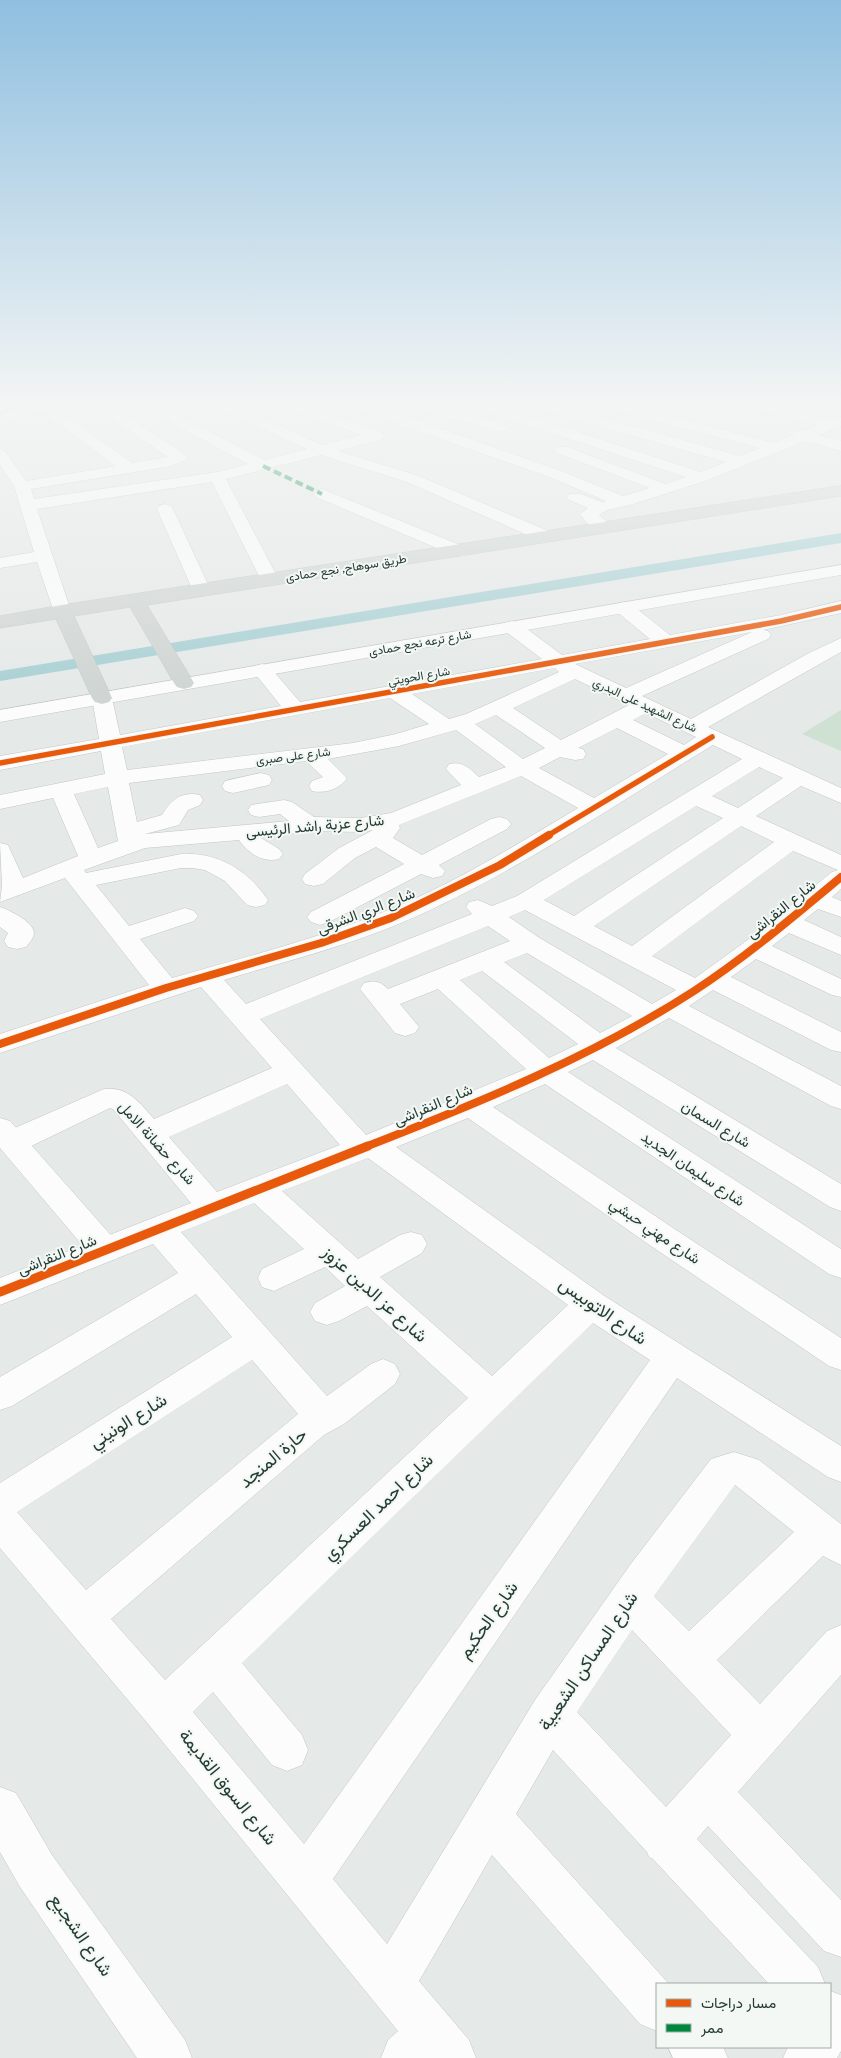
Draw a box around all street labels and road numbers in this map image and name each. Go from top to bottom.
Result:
street label: طريق سوهاج, نجع حمادى [284,551,408,586]
street label: شارع ترعه نجع حمادى [368,627,473,661]
street label: شارع الحويتي [387,664,452,691]
street label: شارع الشهيد على البدري [589,675,699,738]
street label: شارع على صبرى [255,744,331,770]
street label: شارع عزبة راشد الرئيسى [245,811,385,843]
street label: شارع النقراشى [743,875,821,944]
street label: شارع الري الشرقى [314,884,419,942]
street label: شارع النقراشى [391,1080,476,1132]
street label: شارع السمان [677,1096,754,1153]
street label: شارع حضانة الامل [113,1097,199,1190]
street label: شارع سليمان الجديد [637,1128,748,1212]
street label: شارع مهني حبشي [604,1194,704,1271]
street label: شارع النقراشى [15,1231,100,1281]
street label: شارع عز الدين عزوز [316,1240,432,1348]
street label: شارع الاتوبيس [554,1273,651,1350]
street label: شارع الونيني [85,1389,173,1457]
street label: حارة المنجد [235,1423,311,1493]
street label: شارع احمد العسكري [318,1449,440,1568]
street label: شارع الحكيم [453,1577,523,1663]
street label: شارع المساكن الشعبية [533,1588,643,1735]
street label: شارع السوق القديمة [174,1724,282,1850]
street label: شارع الشجيع [44,1889,117,1981]

